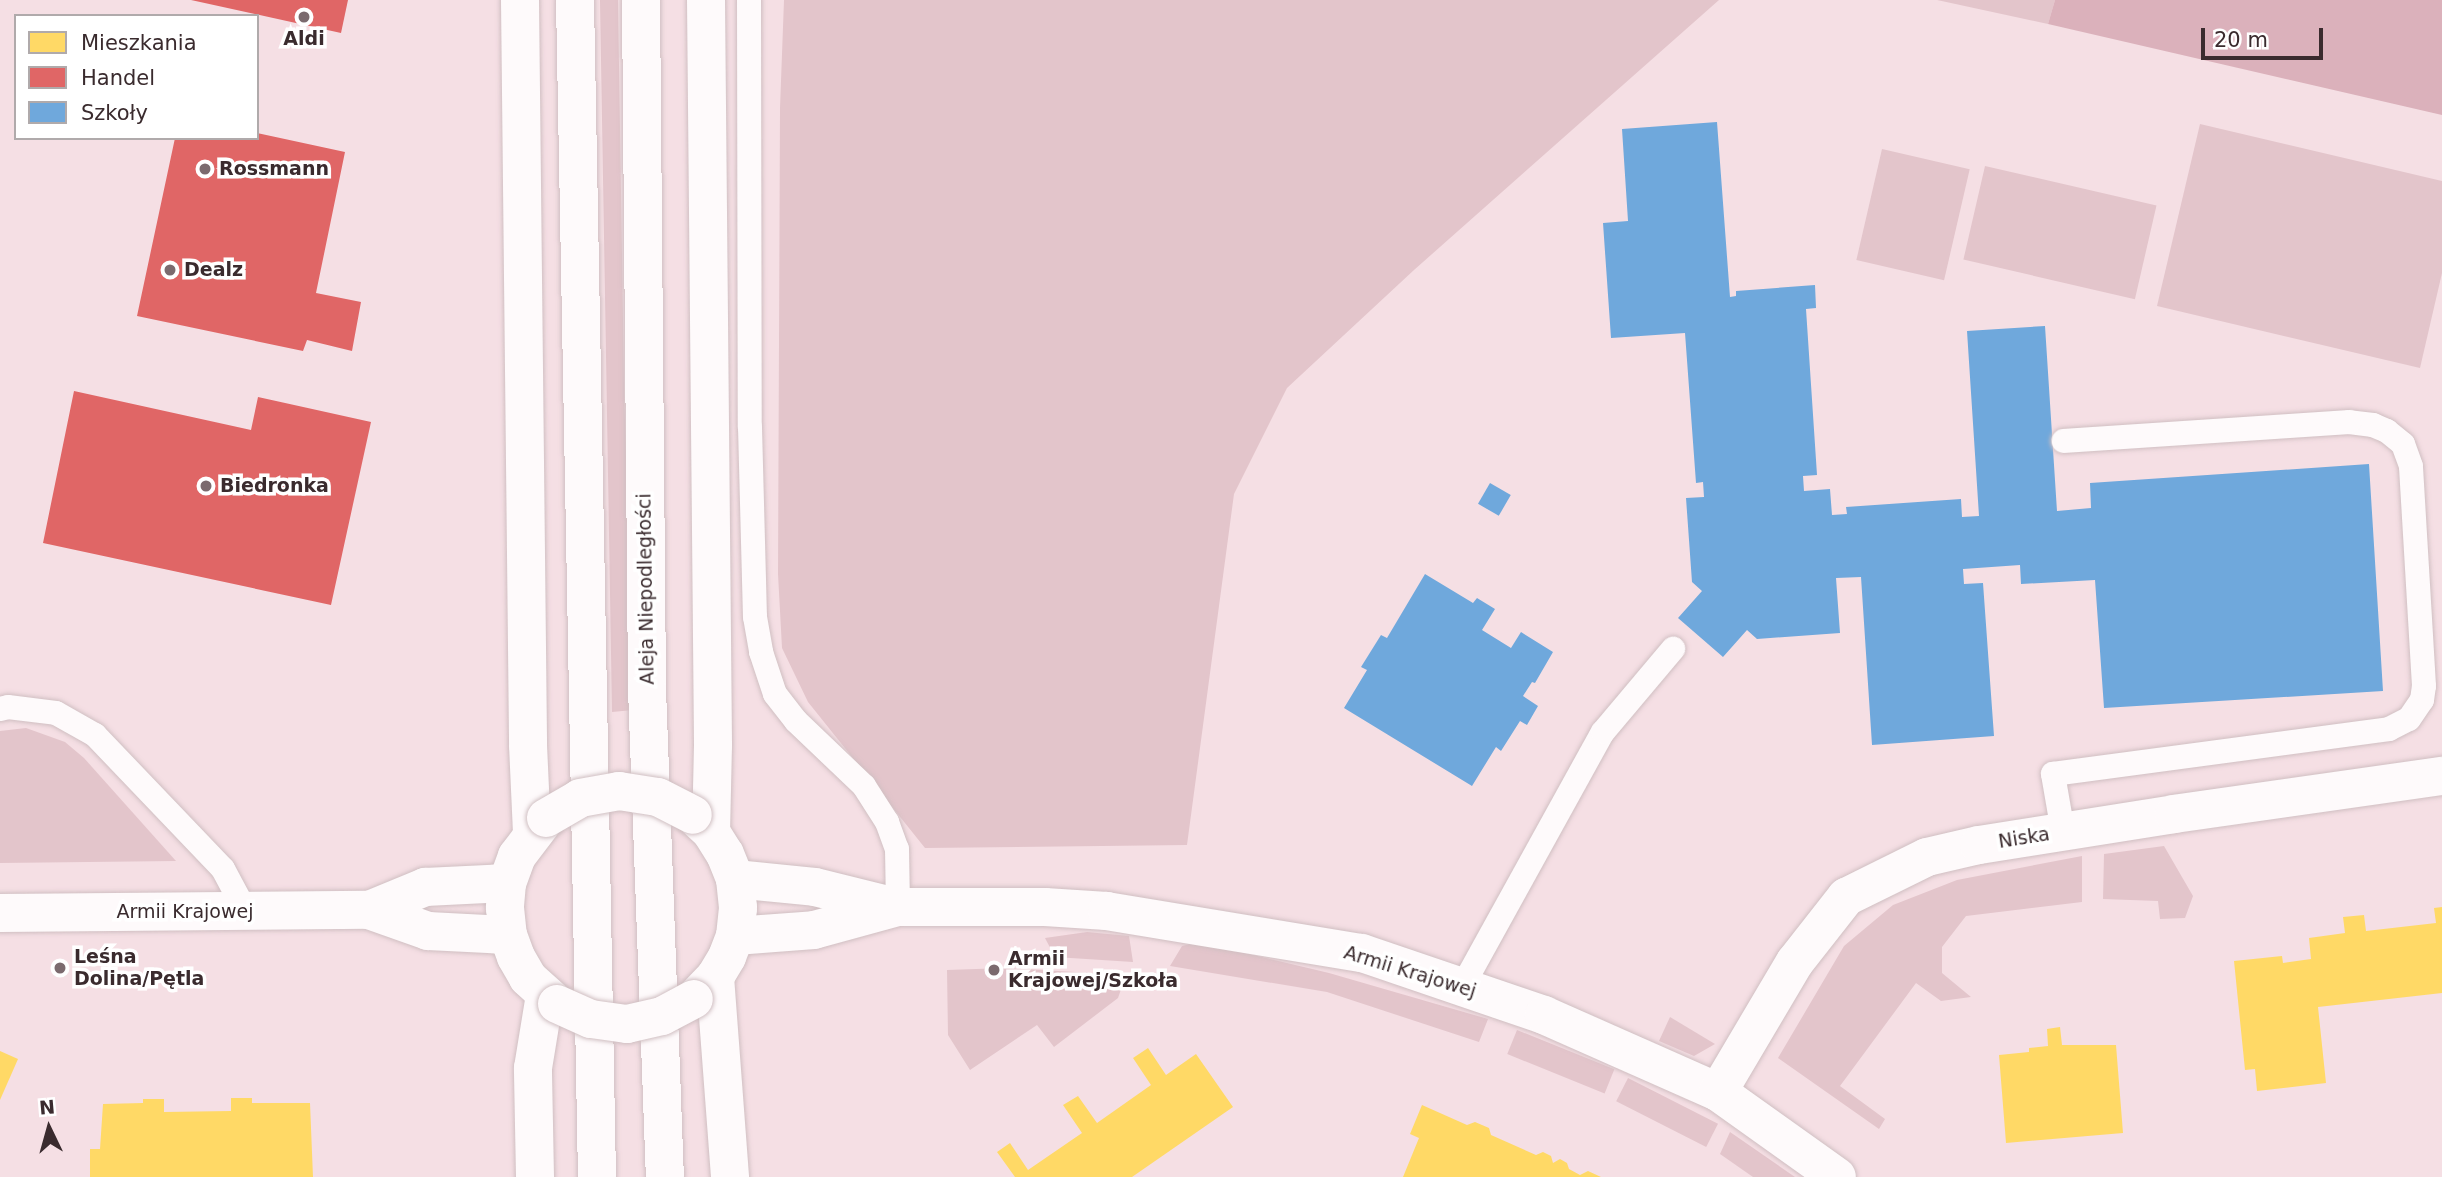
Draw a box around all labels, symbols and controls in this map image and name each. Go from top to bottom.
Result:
marker: Aldi [296,9,312,25]
legend [14,14,259,140]
scale bar [2204,14,2326,58]
place label: Aldi [283,28,325,50]
text: 20 m [2214,28,2268,52]
text: Mieszkania [81,31,197,55]
text: Handel [81,66,155,90]
text: Szkoły [81,101,148,125]
place label: Rossmann [219,158,329,180]
marker: Rossmann [197,161,213,177]
place label: Dealz [184,259,243,281]
marker: Dealz [162,262,178,278]
place label: Biedronka [220,475,329,497]
marker: Biedronka [198,478,214,494]
street label: Aleja Niepodległości [633,493,659,685]
street label: Niska [1997,823,2051,853]
street label: Armii Krajowej [117,901,253,923]
street label: Armii Krajowej [1341,941,1479,1003]
place label: Leśna Dolina/Pętla [74,946,204,990]
place label: Armii Krajowej/Szkoła [1008,948,1178,992]
marker: Leśna Dolina/Pętla [52,960,68,976]
marker: Armii Krajowej/Szkoła [986,962,1002,978]
north arrow [14,1093,84,1163]
text: N [38,1095,56,1119]

